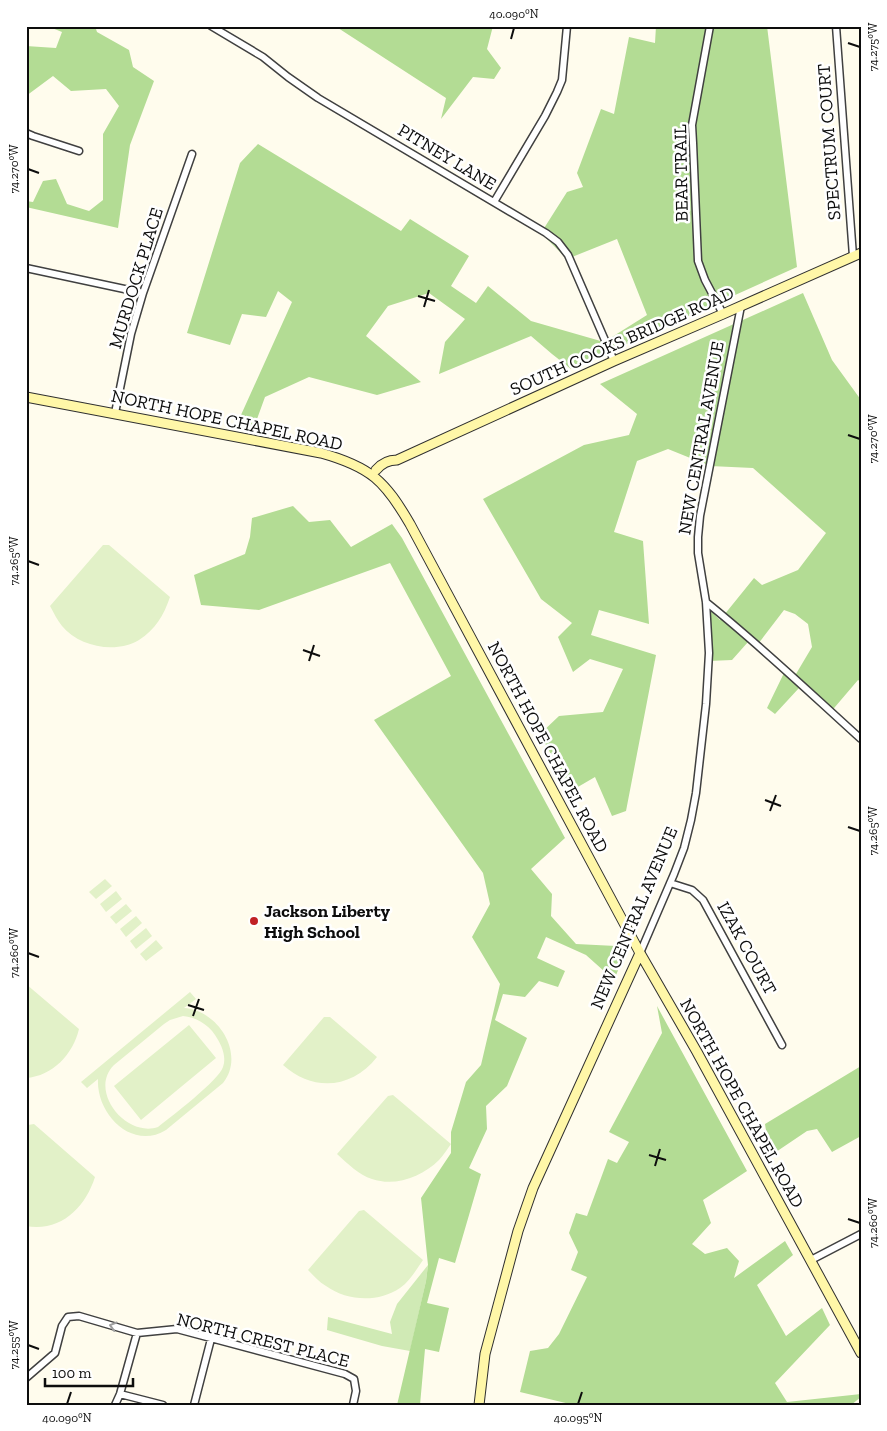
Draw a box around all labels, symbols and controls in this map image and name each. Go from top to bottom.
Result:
text: 40.090°N [489,7,539,21]
text: 74.275°W [866,22,880,71]
street label: SPECTRUM COURT [813,63,845,221]
street label: PITNEY LANE [394,119,500,195]
street label: BEAR TRAIL [669,124,693,222]
text: 74.270°W [7,144,21,194]
street label: MURDOCK PLACE [104,205,168,351]
street label: SOUTH COOKS BRIDGE ROAD [507,282,737,400]
street label: NEW CENTRAL AVENUE [673,340,729,536]
street label: NORTH HOPE CHAPEL ROAD [109,385,345,455]
text: 74.270°W [866,414,880,464]
text: 74.265°W [7,536,21,586]
street label: NORTH HOPE CHAPEL ROAD [483,638,613,856]
text: 74.265°W [866,806,880,856]
street label: NEW CENTRAL AVENUE [586,823,682,1013]
street label: IZAK COURT [712,898,782,998]
place label: Jackson Liberty High School [264,900,390,943]
marker: Jackson Liberty High School [248,915,260,927]
text: 74.260°W [7,927,21,978]
street label: NORTH HOPE CHAPEL ROAD [675,994,809,1212]
text: 74.260°W [866,1197,880,1248]
street label: NORTH CREST PLACE [174,1308,352,1372]
text: 74.255°W [7,1320,21,1369]
one-way arrow [109,1321,117,1331]
scale bar [45,1356,132,1388]
text: 100 m [52,1364,91,1382]
text: 40.090°N [42,1411,92,1425]
text: 40.095°N [554,1411,602,1425]

